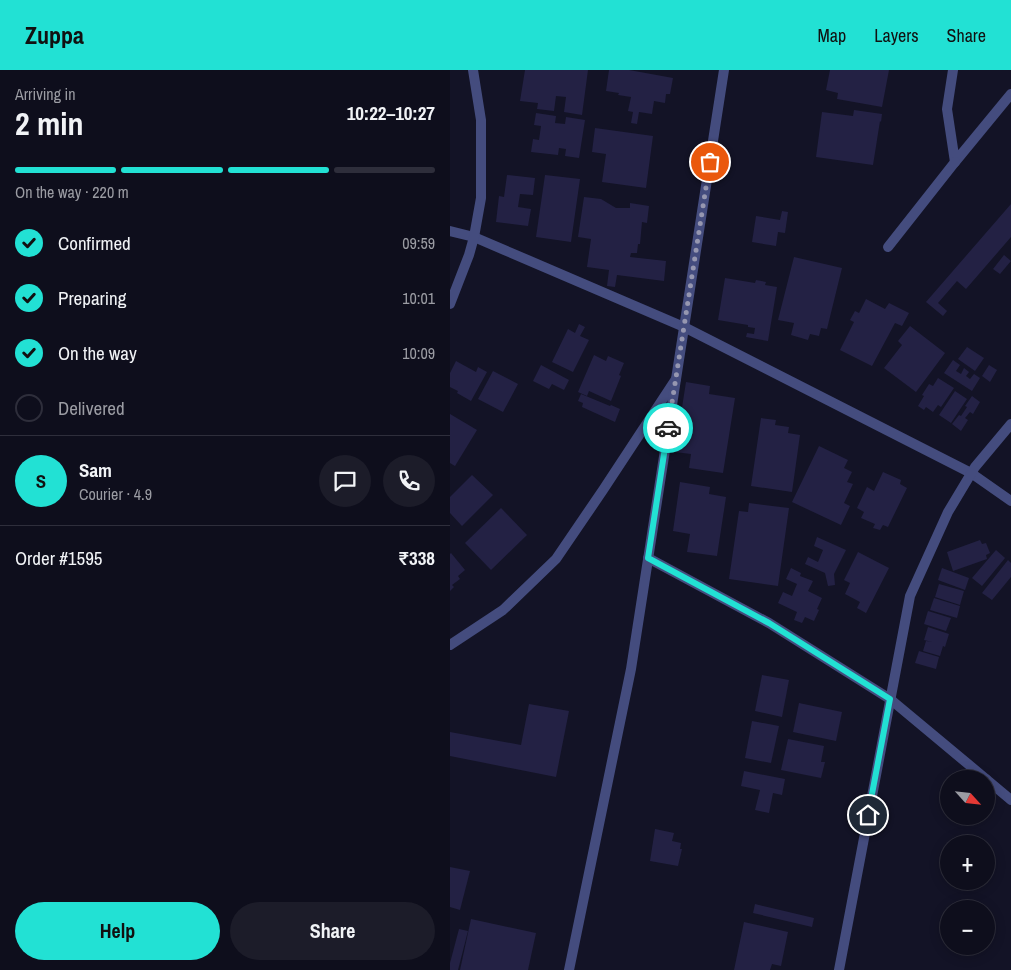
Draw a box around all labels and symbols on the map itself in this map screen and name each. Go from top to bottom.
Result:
pin [689,141,731,183]
courier [643,403,693,453]
north arrow [940,770,995,825]
pin [847,794,889,836]

